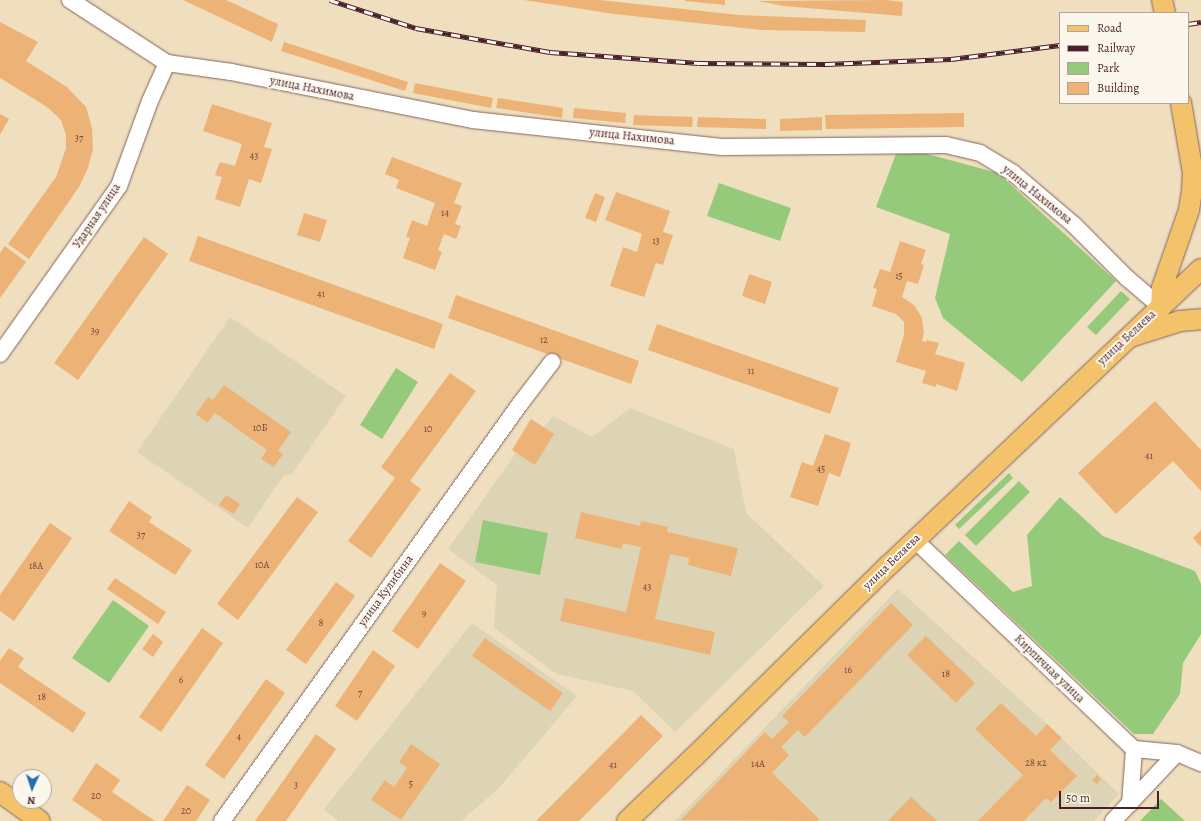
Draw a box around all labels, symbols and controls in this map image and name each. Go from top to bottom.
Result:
legend [1059,12,1189,104]
text: Road [1097,20,1122,36]
text: Railway [1097,40,1135,56]
text: Park [1097,60,1120,76]
street label: улица Нахимова [269,74,355,104]
text: Building [1097,80,1139,96]
street label: улица Нахимова [589,125,675,149]
house number: 37 [75,132,83,144]
house number: 43 [250,150,258,162]
street label: улица Нахимова [999,162,1075,228]
street label: Ударная улица [70,181,124,251]
house number: 14 [441,207,449,219]
house number: 13 [652,235,660,247]
house number: 15 [895,270,903,282]
house number: 41 [317,288,325,300]
street label: улица Беляева [1095,307,1159,369]
house number: 39 [91,325,99,337]
house number: 12 [540,334,548,346]
house number: 11 [748,365,754,377]
house number: 10Б [253,422,267,434]
house number: 10 [424,423,432,435]
house number: 41 [1145,450,1153,462]
house number: 45 [817,463,825,475]
house number: 37 [137,529,145,541]
street label: улица Беляева [860,531,924,593]
street label: улица Кулибина [355,553,417,629]
house number: 10А [255,559,269,571]
house number: 18А [29,560,43,572]
house number: 43 [643,581,651,593]
house number: 9 [422,607,426,619]
house number: 8 [319,617,323,629]
street label: Кирпичная улица [1011,632,1087,706]
house number: 16 [844,664,852,676]
house number: 18 [942,668,950,680]
house number: 6 [179,674,183,686]
house number: 7 [358,687,362,699]
house number: 18 [38,691,46,703]
house number: 4 [237,731,241,743]
house number: 28 к2 [1025,757,1047,769]
house number: 14А [751,758,765,770]
house number: 41 [609,759,617,771]
north arrow [12,769,52,809]
house number: 5 [409,778,413,790]
house number: 3 [294,779,298,791]
scale bar [1061,783,1161,809]
house number: 20 [91,790,101,802]
text: 50 m [1066,790,1090,806]
text: N [27,793,36,808]
house number: 20 [181,805,191,817]

